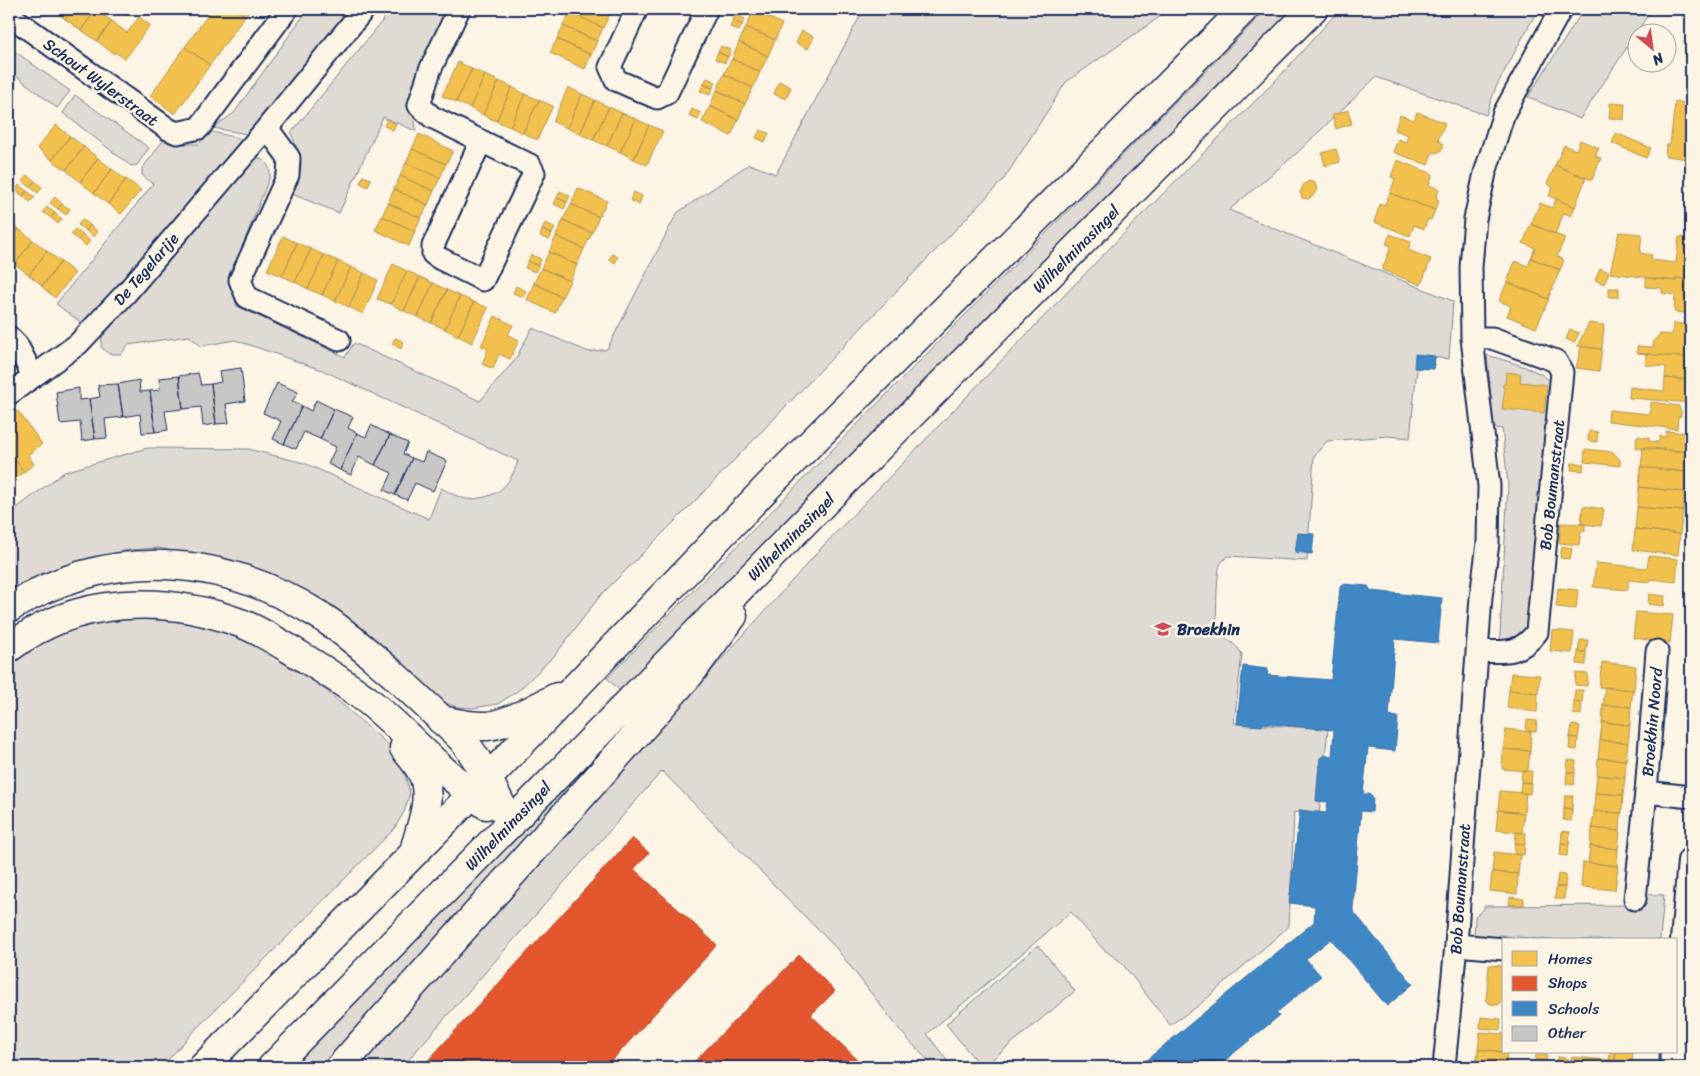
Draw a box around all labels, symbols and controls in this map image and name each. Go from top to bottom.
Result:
north arrow [1628,22,1678,72]
street label: Schout Wylerstraat [37,30,165,134]
text: N [1647,45,1669,72]
street label: Wilhelminasingel [1025,197,1128,300]
street label: De Tegelarije [106,225,186,312]
street label: Bob Boumanstraat [1531,418,1573,552]
street label: Wilhelminasingel [740,485,843,588]
place label: Broekhin [1177,615,1240,644]
school or university icon: Broekhin [1153,619,1173,639]
street label: Broekhin Noord [1633,665,1671,778]
street label: Wilhelminasingel [457,774,559,878]
street label: Bob Boumanstraat [1441,823,1479,955]
legend [1502,938,1678,1054]
text: Homes [1548,946,1592,972]
text: Shops [1548,970,1588,996]
text: Schools [1548,996,1599,1022]
text: Other [1548,1020,1587,1046]

